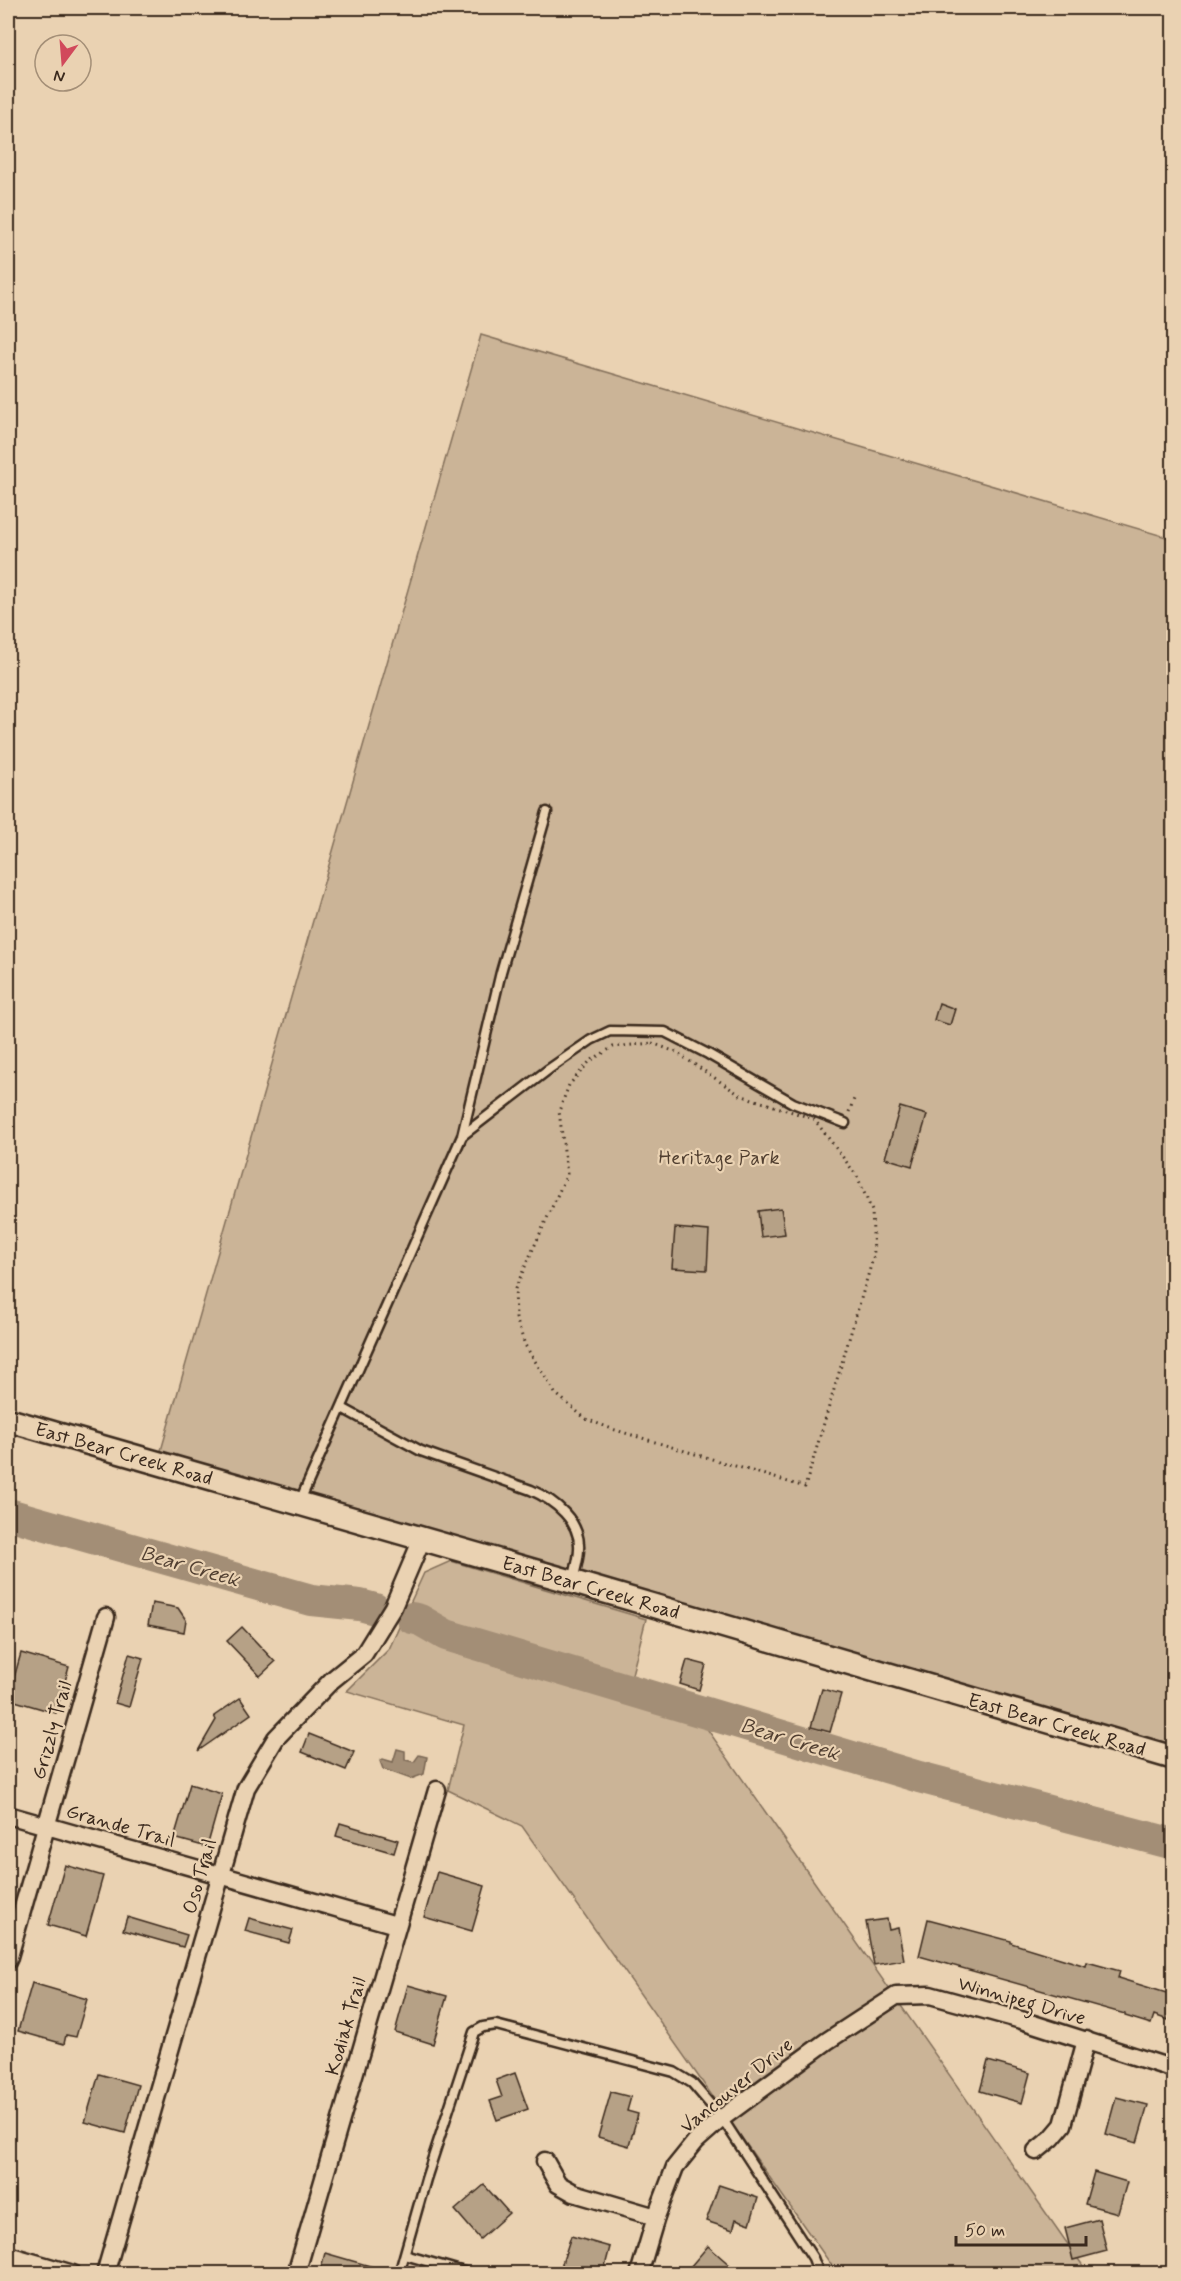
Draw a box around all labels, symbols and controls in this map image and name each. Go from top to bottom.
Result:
north arrow [33,33,93,93]
text: N [51,64,67,88]
park label: Heritage Park [658,1145,780,1172]
street label: East Bear Creek Road [32,1416,216,1493]
water label: Bear Creek [137,1539,244,1595]
street label: East Bear Creek Road [499,1550,683,1627]
street label: Grizzly Trail [25,1678,79,1783]
street label: East Bear Creek Road [965,1687,1149,1764]
water label: Bear Creek [737,1712,844,1769]
street label: Grande Trail [63,1798,178,1855]
street label: Oso Trail [177,1836,224,1917]
street label: Winnipeg Drive [954,1970,1089,2034]
street label: Kodiak Trail [320,1974,373,2079]
street label: Vancouver Drive [675,2032,799,2140]
scale bar [956,2209,1086,2247]
text: 50 m [965,2219,1005,2243]

